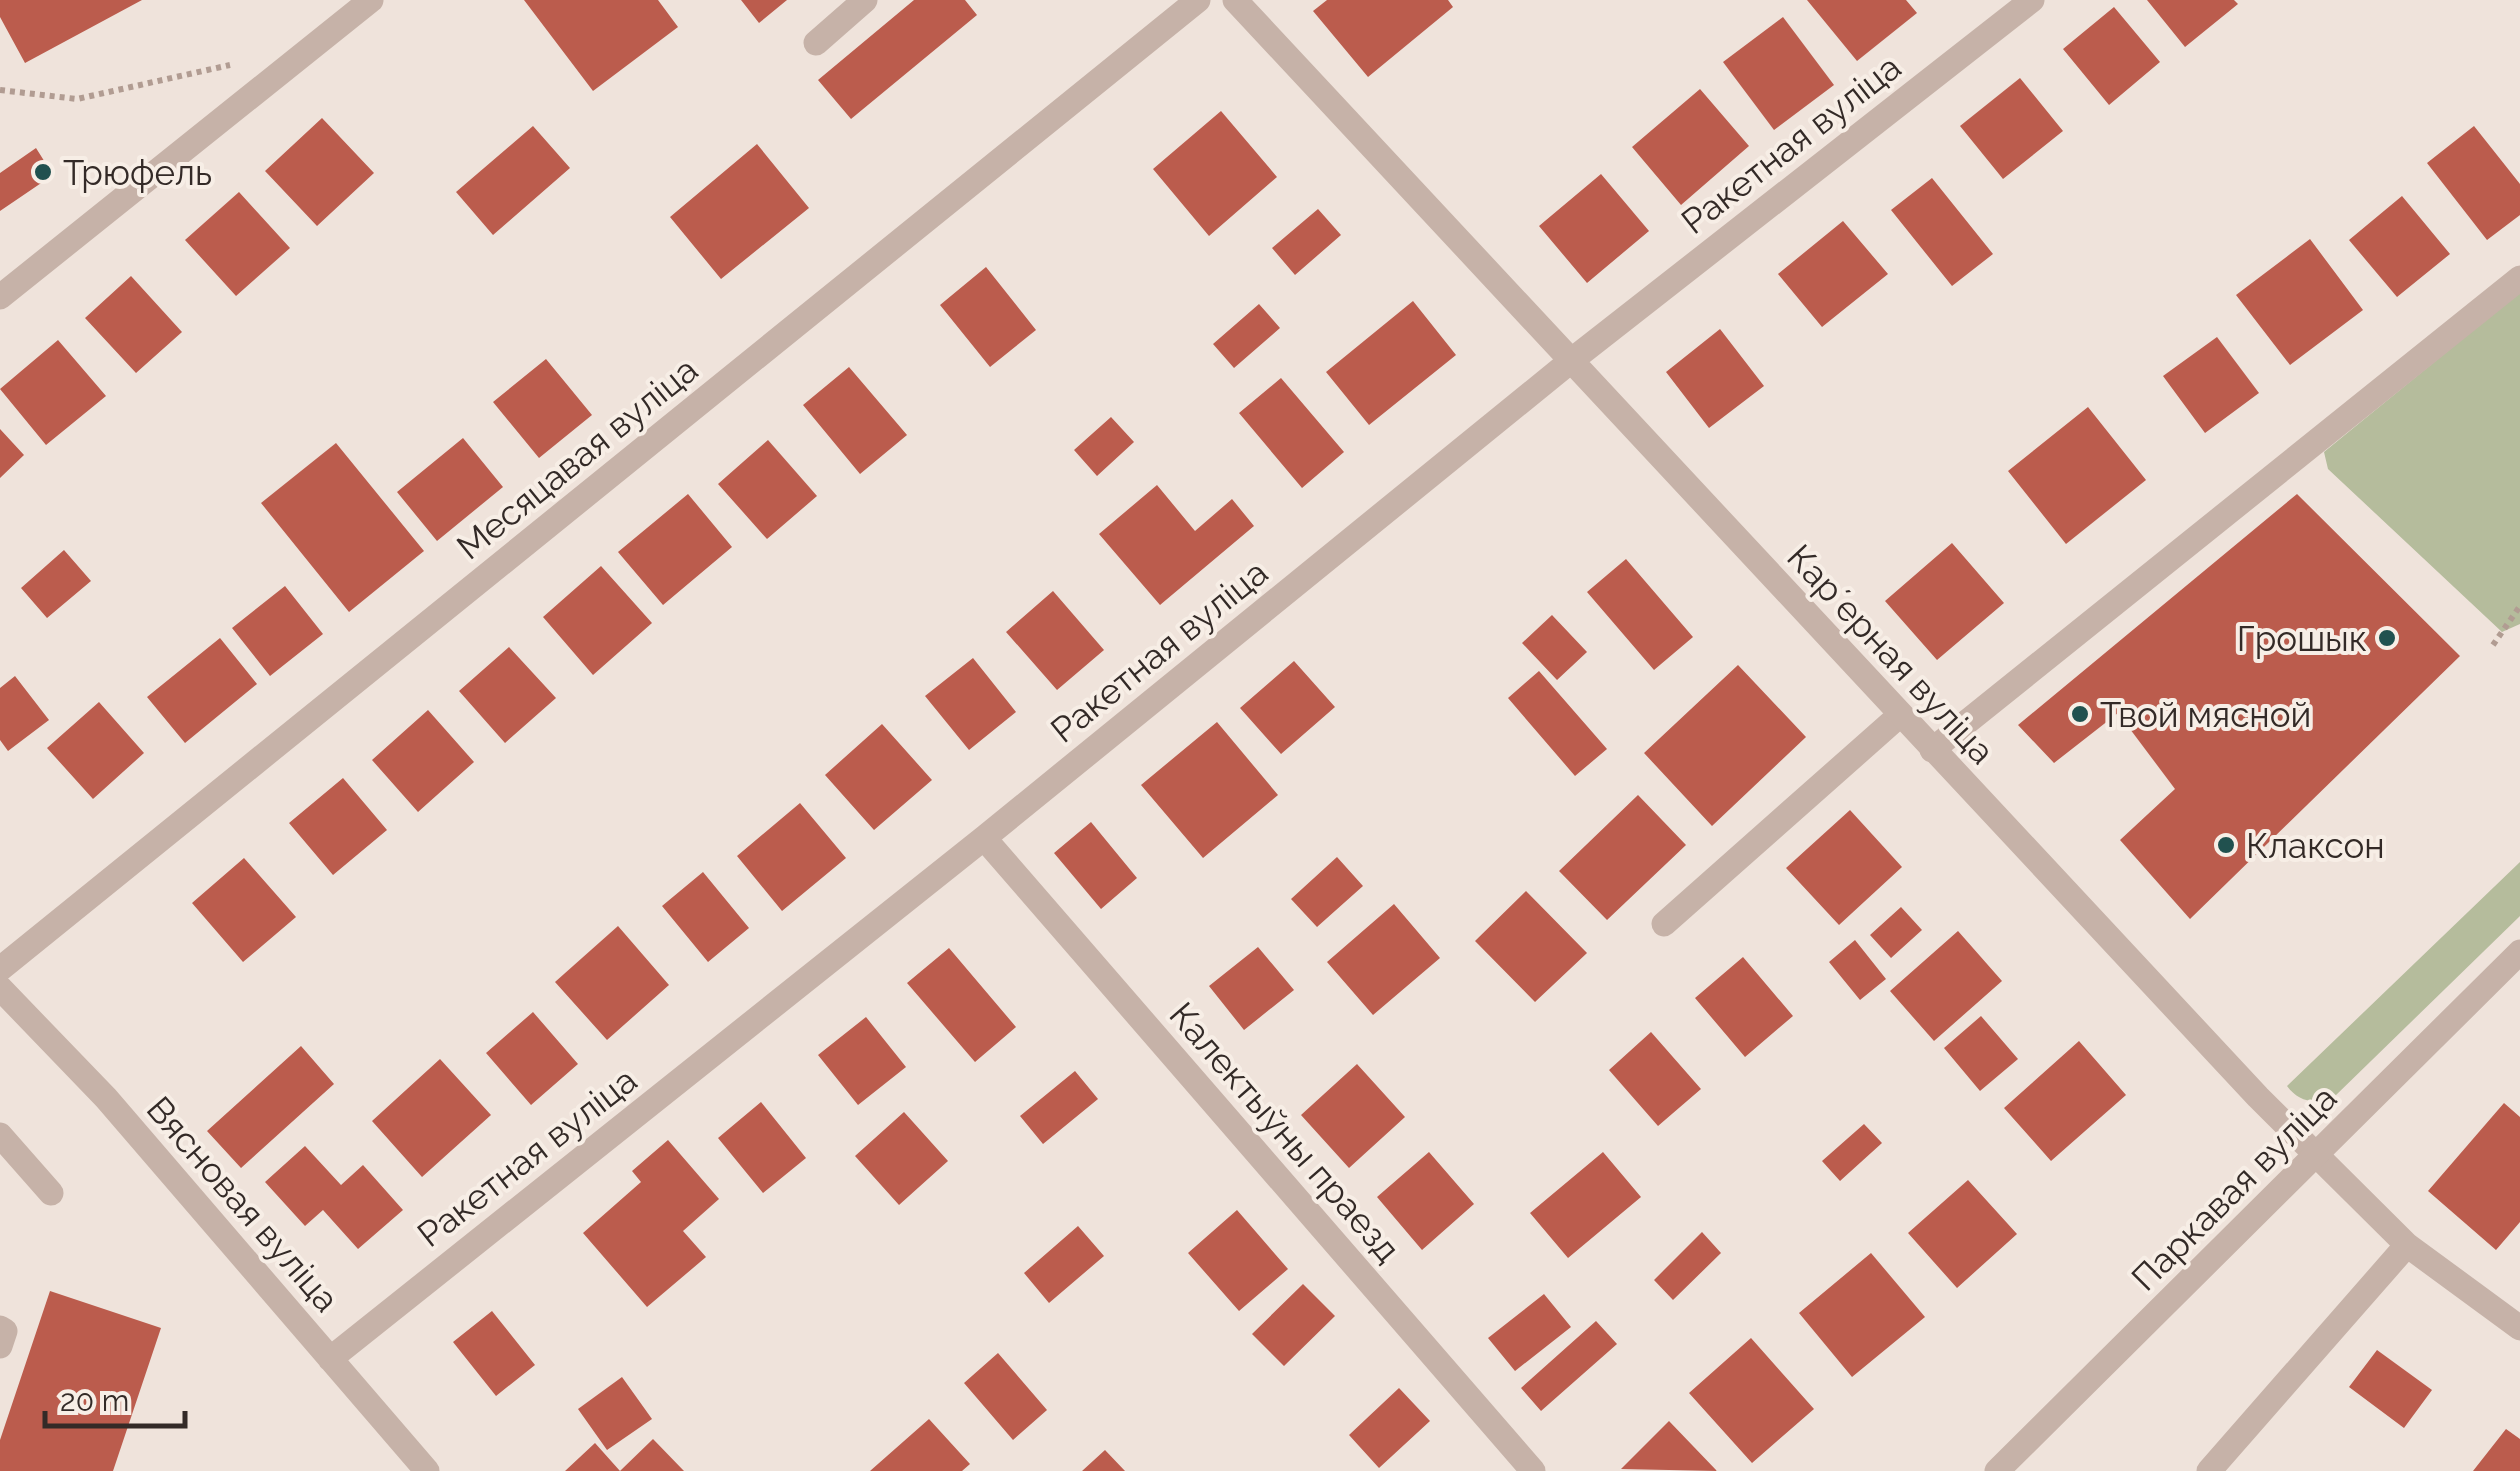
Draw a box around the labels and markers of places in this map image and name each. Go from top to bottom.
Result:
place label: Трюфель [63,152,212,193]
marker: Трюфель [32,161,54,183]
place label: Грошык [2237,618,2367,659]
marker: Грошык [2376,627,2398,649]
place label: Твой мясной [2100,694,2311,735]
marker: Твой мясной [2069,703,2091,725]
place label: Клаксон [2246,825,2385,866]
marker: Клаксон [2215,834,2237,856]

